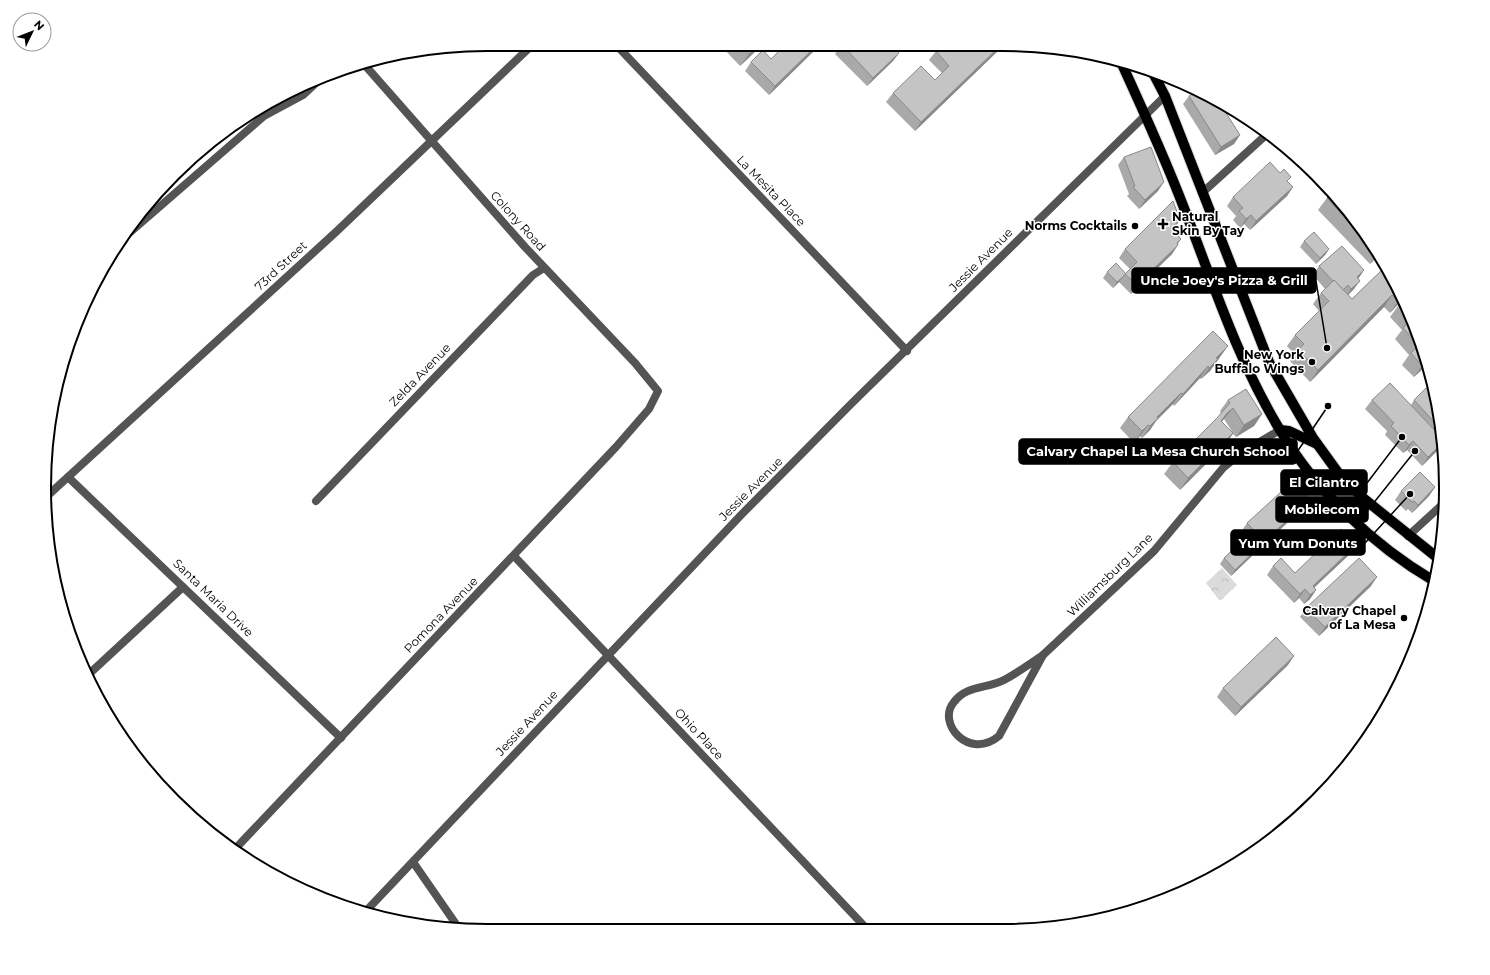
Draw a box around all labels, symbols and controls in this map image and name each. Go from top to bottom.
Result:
north arrow [12,12,52,52]
text: N [31,17,47,33]
street label: La Mesita Place [734,152,809,229]
street label: Colony Road [488,188,549,254]
place label: Natural Skin By Tay [1172,209,1245,238]
place label: Norms Cocktails [1025,218,1128,233]
marker: Natural Skin By Tay [1157,218,1169,230]
marker: Norms Cocktails [1130,221,1140,231]
street label: Jessie Avenue [945,225,1016,295]
street label: 73rd Street [251,238,310,294]
callout: Uncle Joey's Pizza & Grill [1132,268,1316,293]
text: Uncle Joey's Pizza & Grill [1140,272,1308,288]
street label: Zelda Avenue [386,340,453,409]
place label: New York Buffalo Wings [1214,347,1305,376]
marker: New York Buffalo Wings [1307,357,1317,367]
callout: Calvary Chapel La Mesa Church School [1019,439,1297,464]
text: Calvary Chapel La Mesa Church School [1027,443,1289,459]
street label: Jessie Avenue [715,454,786,524]
callout: El Cilantro [1281,470,1367,495]
text: El Cilantro [1289,474,1360,490]
callout: Mobilecom [1276,497,1368,522]
text: Mobilecom [1284,501,1360,517]
street label: Williamsburg Lane [1064,530,1156,619]
callout: Yum Yum Donuts [1231,530,1365,555]
text: Yum Yum Donuts [1238,535,1358,551]
street label: Santa Maria Drive [170,556,257,640]
street label: Pomona Avenue [401,574,481,656]
place label: Calvary Chapel of La Mesa [1302,603,1396,632]
marker: Calvary Chapel of La Mesa [1399,613,1409,623]
street label: Jessie Avenue [492,687,561,759]
street label: Ohio Place [672,705,727,763]

